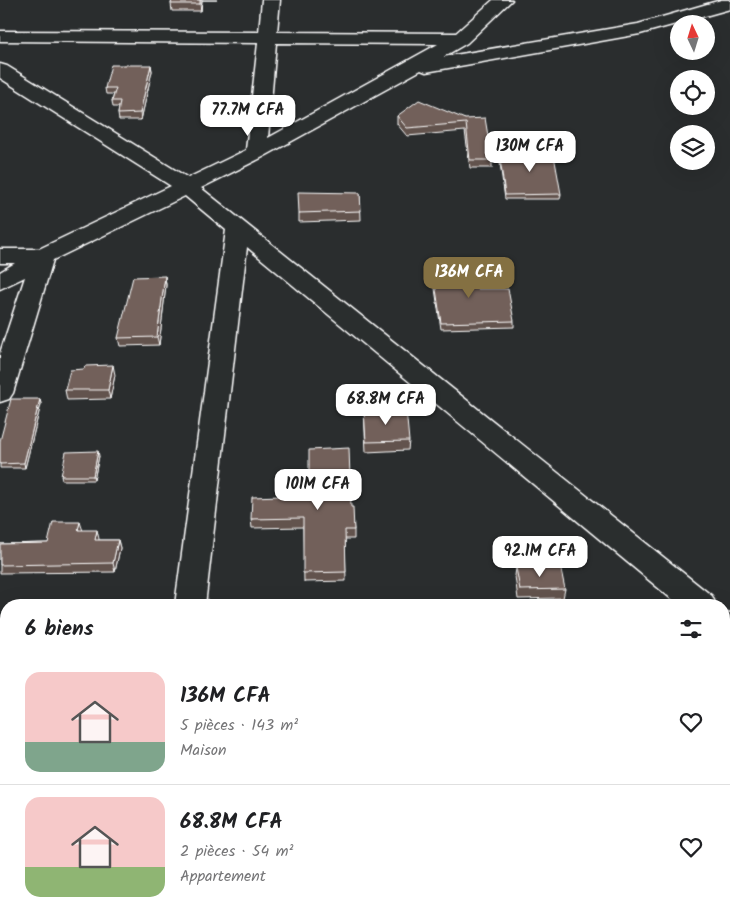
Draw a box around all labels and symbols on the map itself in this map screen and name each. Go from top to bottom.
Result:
north arrow [670,15,715,60]
pin: 77.7M CFA [191,94,305,137]
pin: 130M CFA [478,130,582,173]
pin: 136M CFA [417,256,521,299]
pin: 68.8M CFA [329,384,443,426]
pin: 101M CFA [266,468,370,511]
pin: 92.1M CFA [483,536,597,578]

